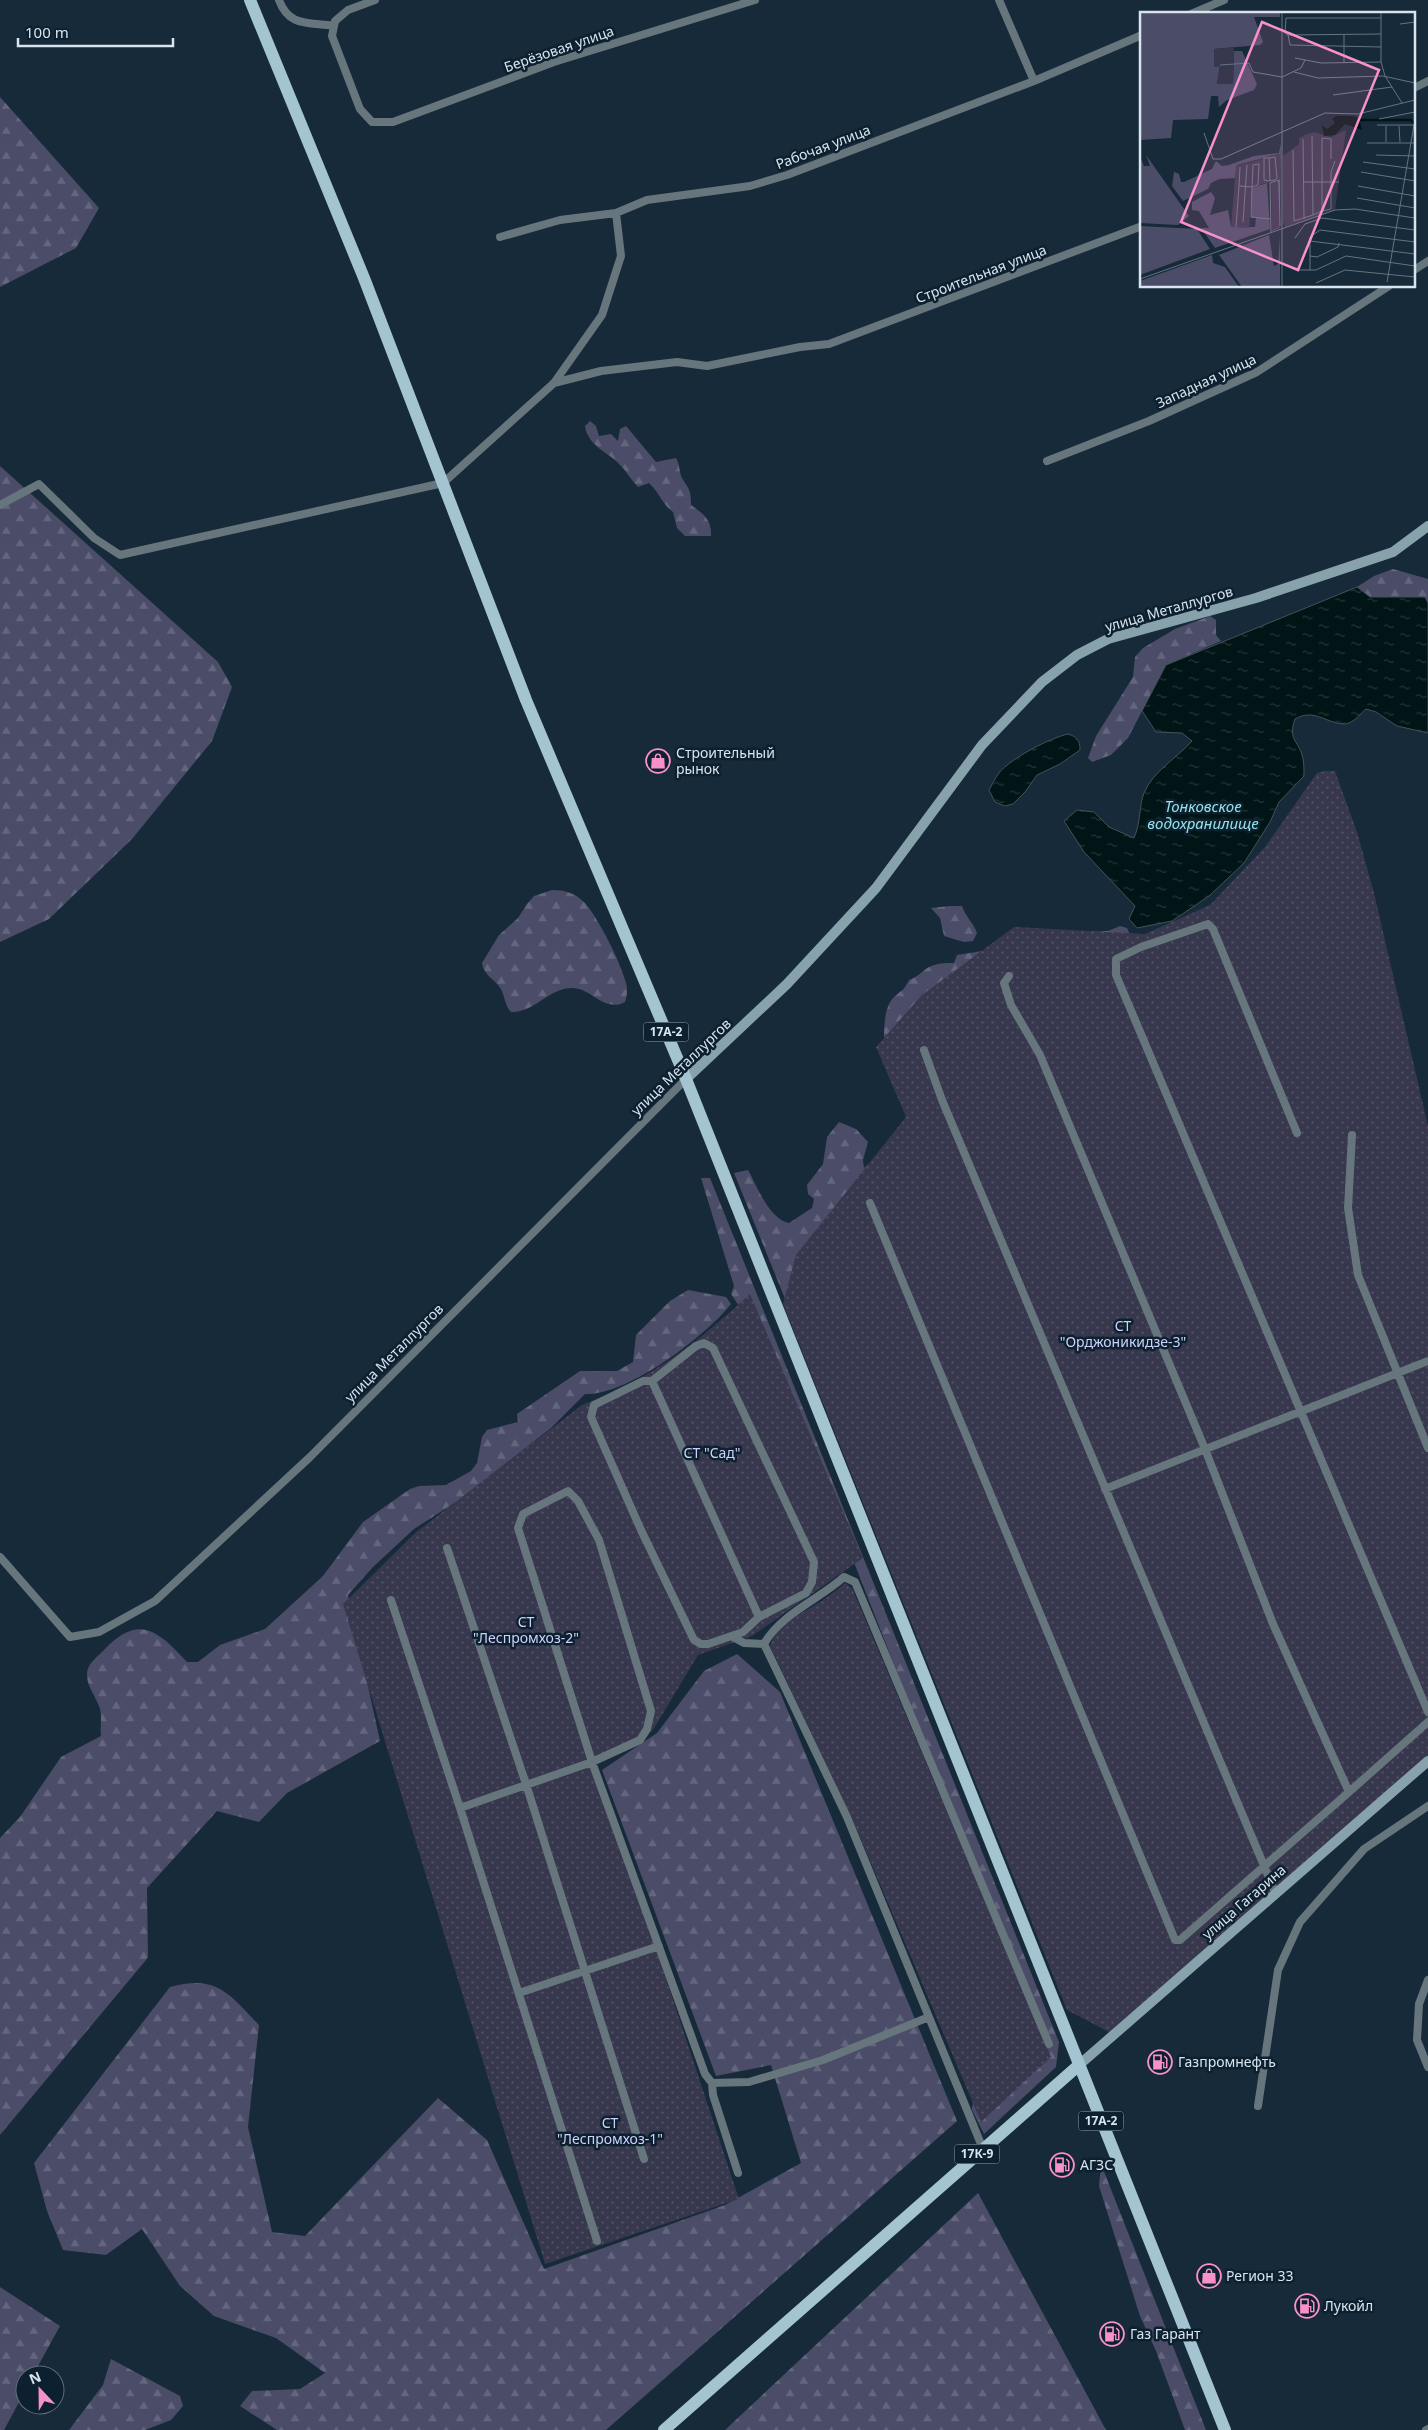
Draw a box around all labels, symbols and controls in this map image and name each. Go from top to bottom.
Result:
inset map [1140,12,1416,288]
scale bar [18,15,172,47]
street label: Берёзовая улица [501,21,616,76]
text: 100 m [25,22,69,42]
street label: Рабочая улица [773,120,873,173]
street label: Строительная улица [913,240,1049,307]
street label: Западная улица [1153,349,1259,412]
street label: улица Металлургов [1103,581,1235,636]
place label: Строительный рынок [676,743,775,778]
shop icon: Строительный рынок [645,748,671,774]
water label: Тонковское водохранилище [1147,796,1259,833]
street label: улица Металлургов [627,1014,735,1119]
road number: 17А-2 [644,1022,688,1042]
street label: улица Металлургов [340,1299,447,1406]
park label: СТ "Орджоникидзе-3" [1060,1316,1186,1351]
park label: СТ "Сад" [684,1443,740,1462]
park label: СТ "Леспромхоз-2" [473,1612,579,1647]
street label: улица Гагарина [1198,1860,1290,1943]
fuel station icon: Газпромнефть [1147,2049,1173,2075]
place label: Газпромнефть [1178,2052,1276,2071]
road number: 17А-2 [1078,2112,1124,2130]
park label: СТ "Леспромхоз-1" [557,2113,663,2148]
road number: 17К-9 [954,2144,1000,2164]
fuel station icon: АГЗС [1049,2152,1075,2178]
place label: АГЗС [1080,2155,1113,2174]
shop icon: Регион 33 [1196,2263,1222,2289]
place label: Регион 33 [1226,2266,1293,2285]
fuel station icon: Лукойл [1294,2293,1320,2319]
place label: Лукойл [1324,2296,1373,2315]
fuel station icon: Газ Гарант [1099,2321,1125,2347]
place label: Газ Гарант [1130,2324,1201,2343]
north arrow [15,2365,65,2415]
text: N [26,2367,44,2388]

